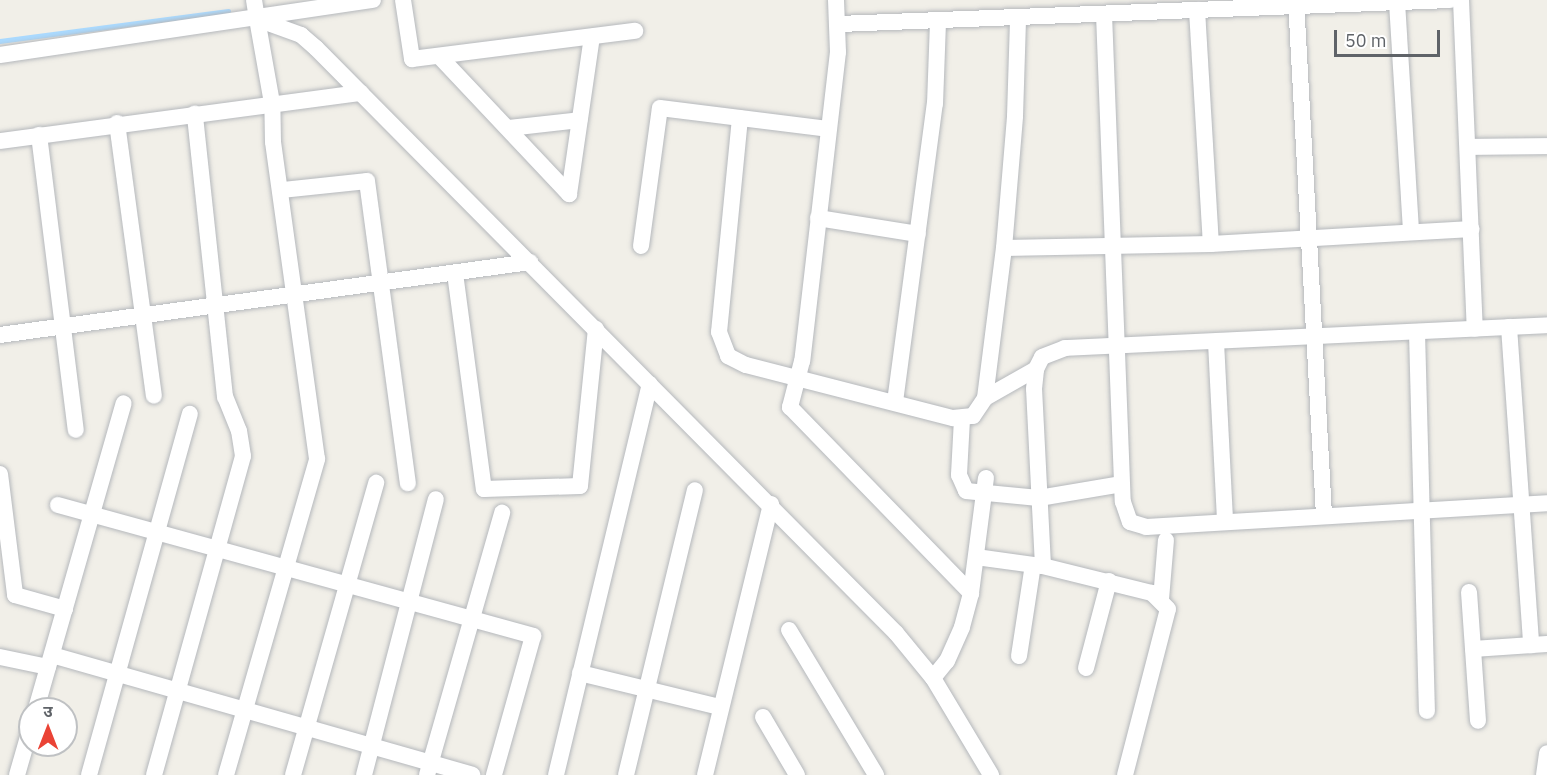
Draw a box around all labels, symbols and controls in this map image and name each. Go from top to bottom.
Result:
scale bar [1337,18,1444,56]
text: 50 m [1345,29,1387,52]
north arrow [18,697,78,757]
text: उ [43,701,53,721]

